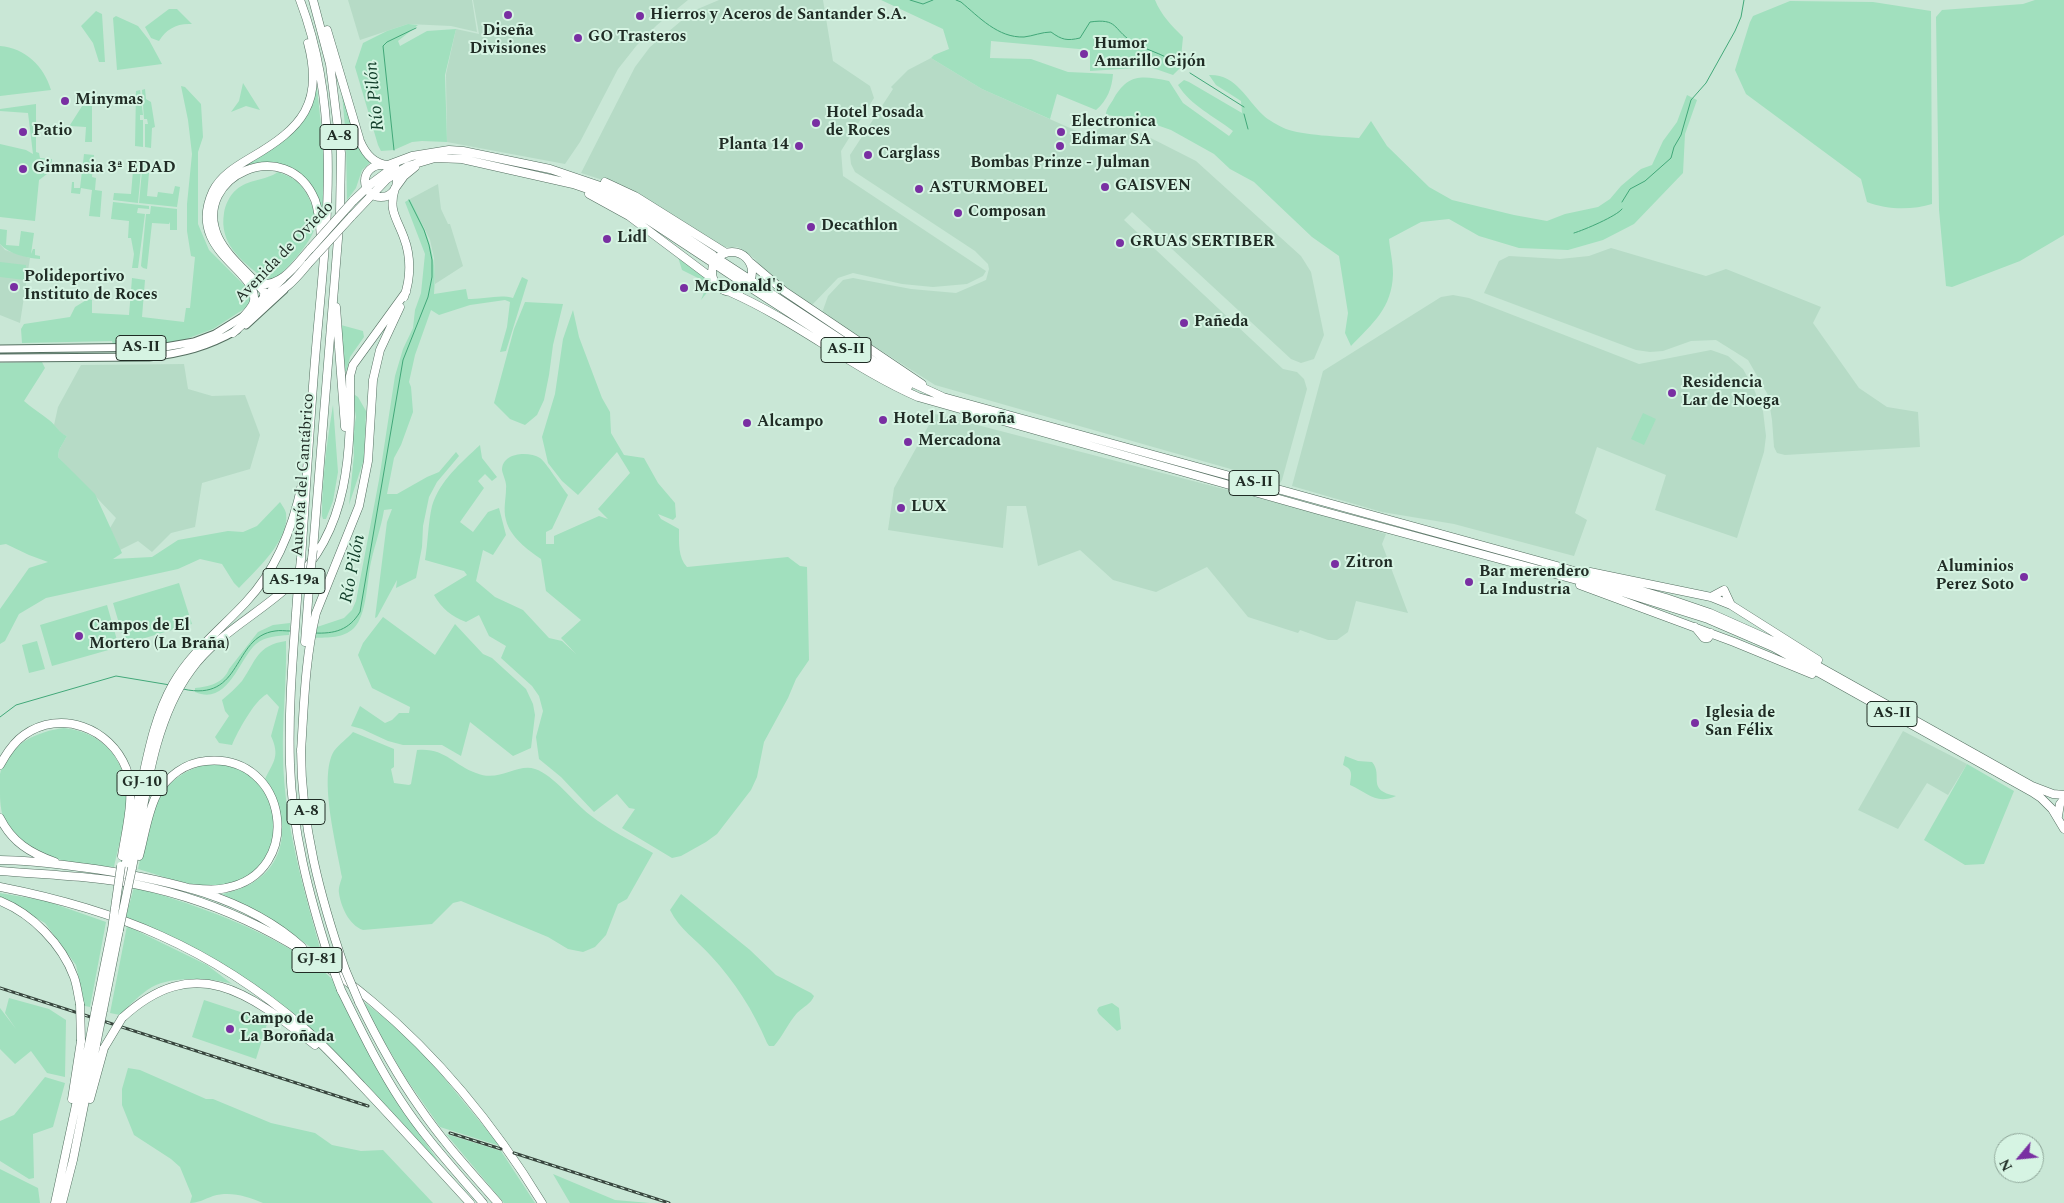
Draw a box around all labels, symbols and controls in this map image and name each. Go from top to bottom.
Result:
place label: Hierros y Aceros de Santander S.A. [650,6,907,26]
marker: Diseña Divisiones [502,9,514,21]
marker: Hierros y Aceros de Santander S.A. [634,10,646,22]
place label: Diseña Divisiones [469,22,547,60]
place label: GO Trasteros [588,28,686,48]
marker: GO Trasteros [572,32,584,44]
place label: Humor Amarillo Gijón [1094,35,1206,73]
marker: Humor Amarillo Gijón [1078,48,1090,60]
water label: Río Pilón [362,60,390,132]
place label: Minymas [75,91,143,111]
marker: Minymas [59,95,71,107]
place label: Hotel Posada de Roces [826,104,924,142]
place label: Electronica Edimar SA [1071,113,1156,151]
marker: Hotel Posada de Roces [810,117,822,129]
place label: Patio [33,122,72,142]
road number: A-8 [320,124,358,150]
marker: Patio [17,126,29,138]
marker: Electronica Edimar SA [1055,126,1067,138]
place label: Planta 14 [718,136,789,156]
marker: Planta 14 [793,140,805,152]
marker: Bombas Prinze - Julman [1054,140,1066,152]
place label: Carglass [878,145,940,165]
marker: Carglass [862,149,874,161]
place label: Bombas Prinze - Julman [970,154,1150,174]
place label: Gimnasia 3ª EDAD [33,159,176,179]
marker: Gimnasia 3ª EDAD [17,163,29,175]
place label: GAISVEN [1115,177,1191,197]
place label: ASTURMOBEL [929,179,1048,199]
marker: GAISVEN [1099,181,1111,193]
marker: ASTURMOBEL [913,183,925,195]
street label: Avenida de Oviedo [232,198,338,308]
place label: Composan [968,203,1046,223]
marker: Composan [952,207,964,219]
place label: Decathlon [821,217,898,237]
marker: Decathlon [805,221,817,233]
place label: Lidl [617,229,647,249]
marker: Lidl [601,233,613,245]
place label: GRUAS SERTIBER [1130,233,1275,253]
marker: GRUAS SERTIBER [1114,237,1126,249]
place label: Polideportivo Instituto de Roces [24,268,158,306]
place label: McDonald's [694,278,783,298]
marker: Polideportivo Instituto de Roces [8,281,20,293]
marker: McDonald's [678,282,690,294]
place label: Pañeda [1194,313,1249,333]
marker: Pañeda [1178,317,1190,329]
road number: AS-II [116,336,166,360]
road number: AS-II [821,338,871,362]
place label: Residencia Lar de Noega [1682,374,1779,412]
marker: Residencia Lar de Noega [1666,387,1678,399]
street label: Autovía del Cantábrico [289,393,319,557]
place label: Hotel La Boroña [893,410,1015,430]
place label: Alcampo [757,413,823,433]
marker: Hotel La Boroña [877,414,889,426]
marker: Alcampo [741,417,753,429]
place label: Mercadona [918,432,1001,452]
marker: Mercadona [902,436,914,448]
road number: AS-II [1229,470,1279,496]
place label: LUX [911,498,947,518]
marker: LUX [895,502,907,514]
water label: Río Pilón [337,533,371,605]
place label: Zitron [1345,554,1393,574]
marker: Zitron [1329,558,1341,570]
place label: Aluminios Perez Soto [1936,558,2014,596]
place label: Bar merendero La Industria [1479,563,1589,601]
road number: AS-19a [263,568,325,594]
marker: Aluminios Perez Soto [2018,571,2030,583]
marker: Bar merendero La Industria [1463,576,1475,588]
place label: Campos de El Mortero (La Braña) [89,617,229,655]
marker: Campos de El Mortero (La Braña) [73,630,85,642]
road number: AS-II [1867,702,1917,726]
place label: Iglesia de San Félix [1705,704,1775,742]
marker: Iglesia de San Félix [1689,717,1701,729]
road number: GJ-10 [117,770,167,796]
road number: A-8 [287,800,325,824]
road number: GJ-81 [292,948,342,972]
place label: Campo de La Boroñada [240,1010,334,1048]
marker: Campo de La Boroñada [224,1023,236,1035]
north arrow [1994,1133,2044,1183]
text: N [1994,1155,2018,1175]

